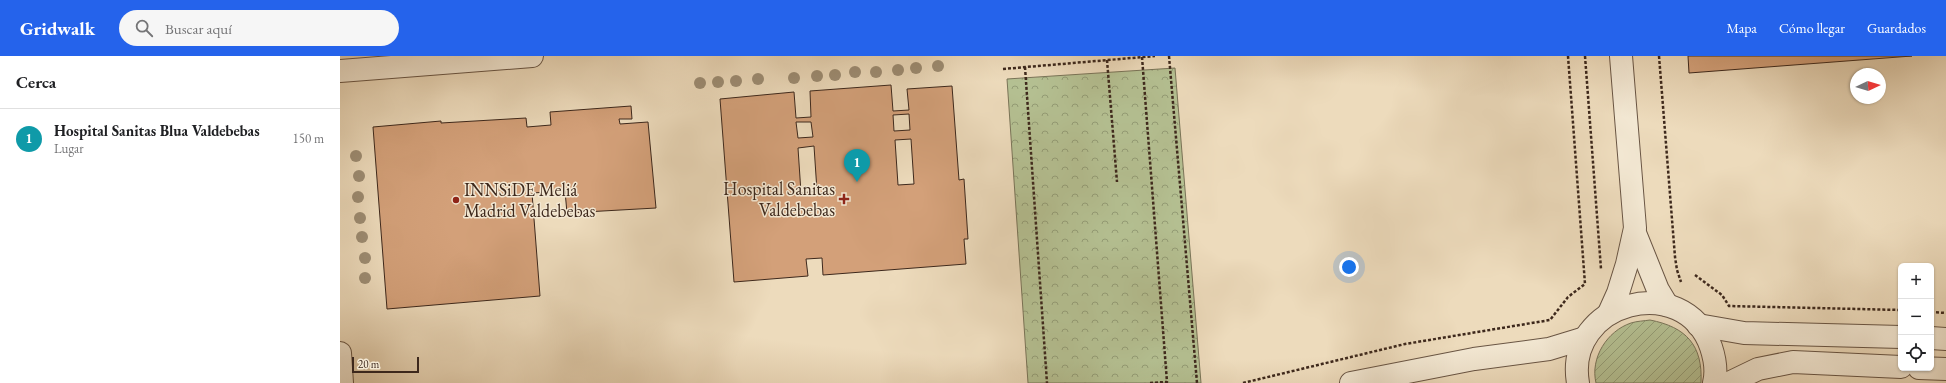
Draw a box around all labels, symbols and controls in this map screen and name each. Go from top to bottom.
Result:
search box [119,10,399,46]
text: Gridwalk [20,16,95,41]
icon: search [133,17,155,39]
text: Buscar aquí [165,19,232,38]
text: Mapa [1726,19,1757,37]
text: Cómo llegar [1779,19,1845,37]
text: Guardados [1867,19,1926,37]
north arrow [1850,68,1886,104]
text: Cerca [16,71,56,93]
text: Hospital Sanitas Blua Valdebebas [54,121,260,140]
text: 1 [26,130,32,147]
text: 150 m [293,130,324,147]
text: Lugar [54,140,84,157]
pin: 1 [844,149,870,182]
place label: Hospital Sanitas Valdebebas [723,177,835,221]
place label: INNSiDE Meliá Madrid Valdebebas [464,178,596,222]
marker: Hospital Sanitas Valdebebas [838,193,850,205]
marker: INNSiDE Meliá Madrid Valdebebas [451,195,461,205]
your location [1339,257,1359,277]
map controls [1898,263,1934,371]
button: + [1898,263,1934,299]
button: − [1898,299,1934,335]
button: locate [1898,335,1934,371]
scale bar [352,355,419,374]
text: 20 m [358,357,379,371]

